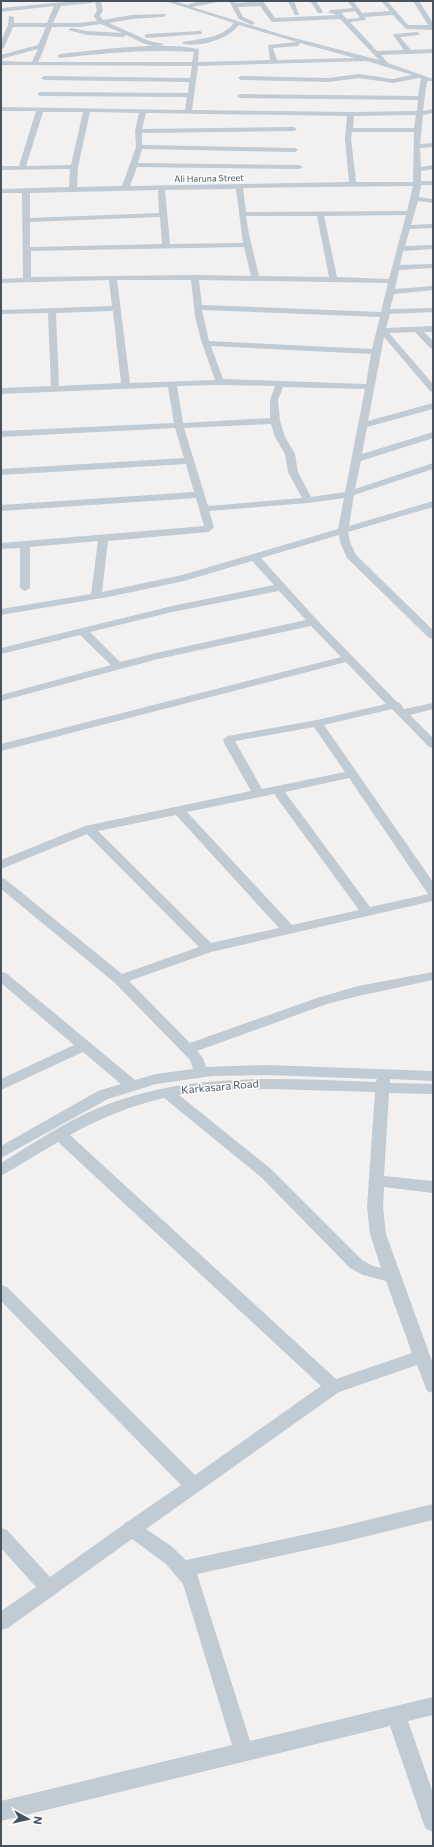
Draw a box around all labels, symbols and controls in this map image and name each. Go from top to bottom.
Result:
street label: Ali Haruna Street [174,172,244,184]
street label: Karkasara Road [181,1076,259,1096]
north arrow [8,1799,48,1839]
text: N [31,1815,45,1825]

